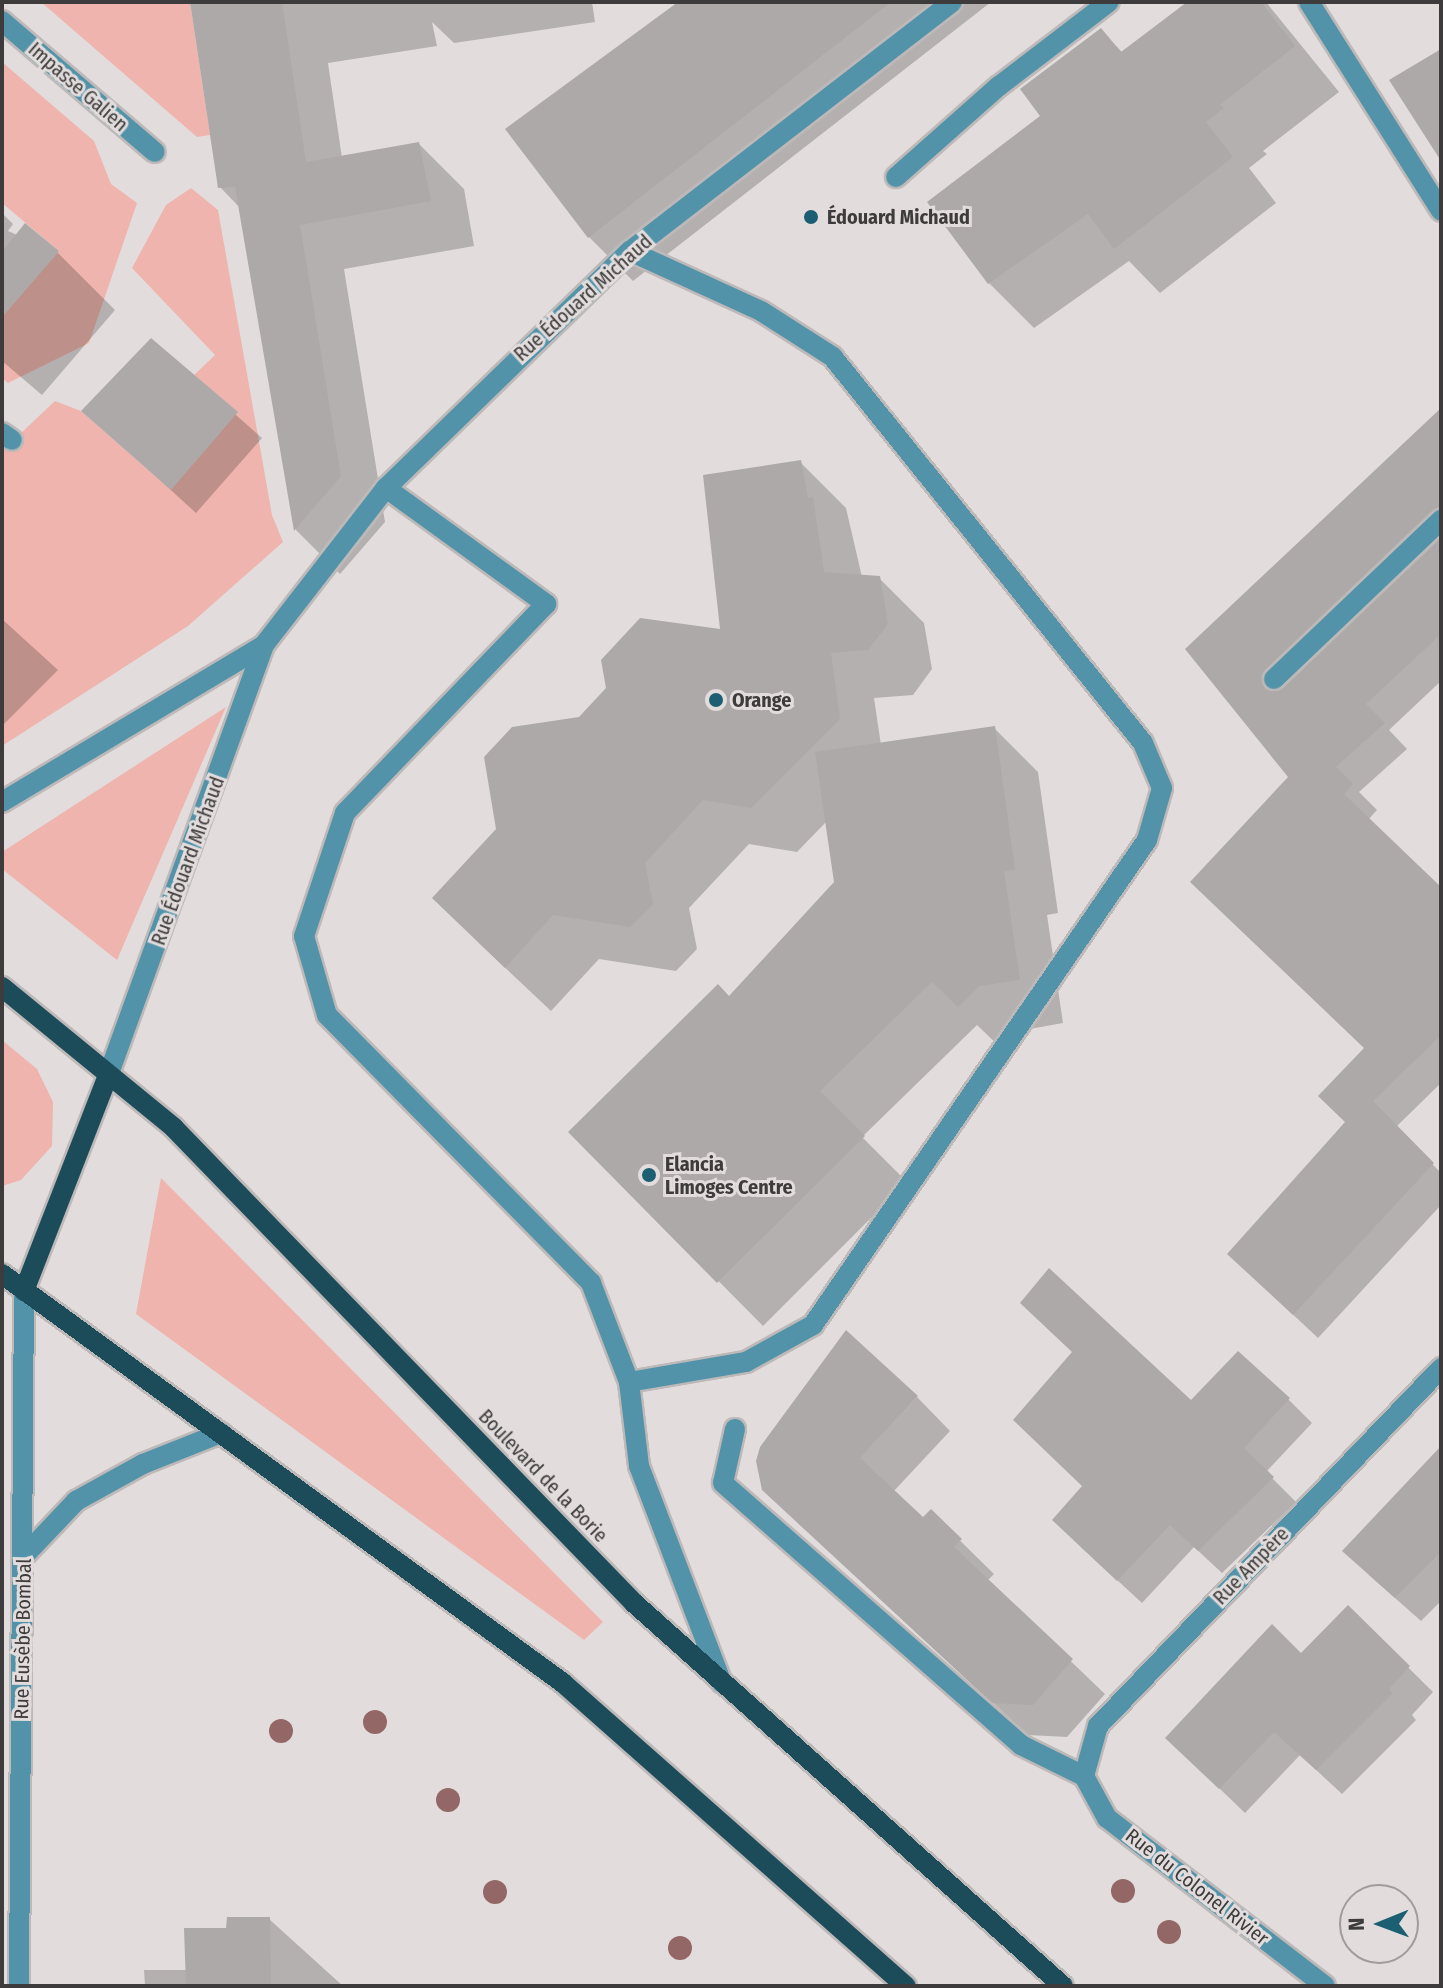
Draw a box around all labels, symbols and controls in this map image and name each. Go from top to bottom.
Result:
street label: Impasse Galien [23,37,133,137]
place label: Édouard Michaud [827,205,970,229]
marker: Édouard Michaud [802,208,820,226]
street label: Rue Édouard Michaud [509,230,657,366]
place label: Orange [732,688,791,712]
marker: Orange [707,691,725,709]
street label: Rue Édouard Michaud [146,773,230,949]
place label: Elancia Limoges Centre [665,1152,793,1199]
marker: Elancia Limoges Centre [640,1166,658,1184]
street label: Boulevard de la Borie [473,1405,613,1547]
street label: Rue Ampère [1208,1522,1294,1610]
street label: Rue Eusèbe Bombal [10,1558,36,1720]
street label: Rue du Colonel Rivier [1121,1824,1273,1950]
north arrow [1339,1884,1419,1964]
text: N [1343,1918,1370,1931]

